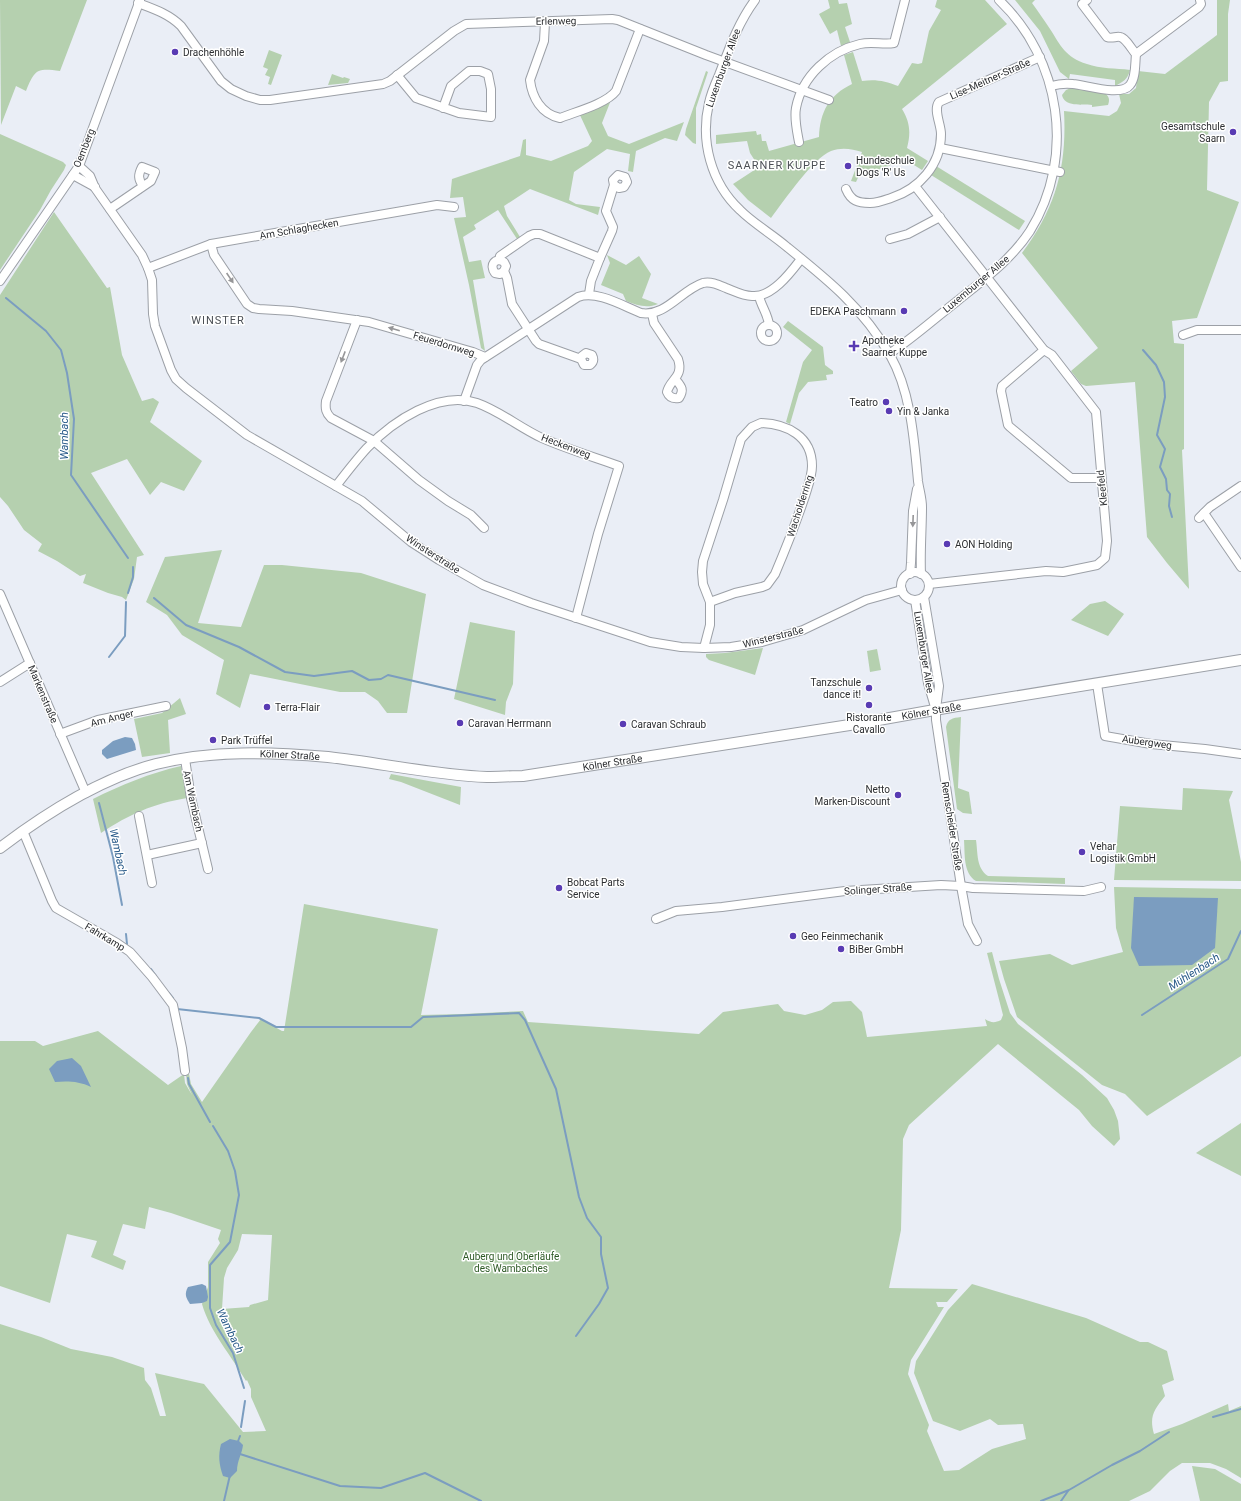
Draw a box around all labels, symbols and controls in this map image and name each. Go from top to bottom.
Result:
street label: Erlenweg [536,15,576,27]
street label: Luxemburger Allee [704,27,742,109]
marker: Drachenhöhle [170,47,180,57]
place label: Drachenhöhle [183,47,244,58]
street label: Lise-Meitner-Straße [948,56,1032,102]
place label: Gesamtschule Saarn [1161,121,1225,144]
street label: Oemberg [71,127,97,169]
marker: Gesamtschule Saarn [1228,127,1238,137]
place label: Hundeschule Dogs 'R' Us [856,155,914,178]
district label: SAARNER KUPPE [728,159,826,172]
marker: Hundeschule Dogs 'R' Us [843,161,853,171]
street label: Am Schlaghecken [259,217,339,241]
street label: Luxemburger Allee [941,253,1011,315]
one-way arrow [226,273,234,283]
place label: EDEKA Paschmann [810,306,896,317]
marker: EDEKA Paschmann [899,306,909,316]
district label: WINSTER [191,314,245,327]
one-way arrow [388,326,400,332]
street label: Feuerdornweg [412,329,476,359]
place label: Apotheke Saarner Kuppe [862,335,927,358]
marker: Apotheke Saarner Kuppe [849,341,859,351]
one-way arrow [339,351,345,363]
place label: Teatro [850,397,878,408]
marker: Teatro [881,397,891,407]
marker: Yin & Janka [884,406,894,416]
place label: Yin & Janka [897,406,949,417]
water label: Wambach [58,412,71,460]
street label: Heckenweg [540,432,592,460]
street label: Kleefeld [1095,470,1109,506]
street label: Wacholderring [785,474,815,538]
one-way arrow [910,515,916,528]
street label: Winsterstraße [404,532,462,576]
marker: AON Holding [942,539,952,549]
place label: AON Holding [955,539,1012,550]
street label: Luxemburger Allee [912,610,936,694]
street label: Winsterstraße [741,624,805,650]
street label: Markenstraße [26,663,60,725]
place label: Tanzschule dance it! [811,677,861,700]
marker: Tanzschule dance it! [864,683,874,693]
marker: Ristorante Cavallo [864,700,874,710]
street label: Kölner Straße [901,700,962,721]
marker: Terra-Flair [262,702,272,712]
place label: Terra-Flair [275,702,320,713]
street label: Am Anger [89,707,135,729]
place label: Ristorante Cavallo [846,712,892,735]
marker: Caravan Herrmann [455,718,465,728]
place label: Caravan Herrmann [468,718,551,729]
marker: Caravan Schraub [618,719,628,729]
place label: Caravan Schraub [631,719,707,730]
street label: Aubergweg [1121,733,1173,751]
marker: Park Trüffel [208,735,218,745]
place label: Park Trüffel [221,735,273,746]
street label: Kölner Straße [260,748,320,762]
street label: Kölner Straße [582,752,643,772]
street label: Am Wambach [181,769,205,833]
street label: Remscheider Straße [940,781,964,871]
place label: Netto Marken-Discount [814,784,890,807]
marker: Netto Marken-Discount [893,790,903,800]
water label: Wambach [107,827,129,877]
place label: Vehar Logistik GmbH [1090,841,1156,864]
marker: Vehar Logistik GmbH [1077,847,1087,857]
place label: Bobcat Parts Service [567,877,625,900]
street label: Solinger Straße [844,881,912,897]
marker: Bobcat Parts Service [554,883,564,893]
street label: Fahrkamp [83,921,127,953]
marker: Geo Feinmechanik [788,931,798,941]
place label: Geo Feinmechanik [801,931,884,942]
marker: BiBer GmbH [836,944,846,954]
place label: BiBer GmbH [849,944,903,955]
water label: Mühlenbach [1166,951,1222,993]
park label: Auberg und Oberläufe des Wambaches [463,1251,559,1274]
water label: Wambach [214,1307,246,1355]

